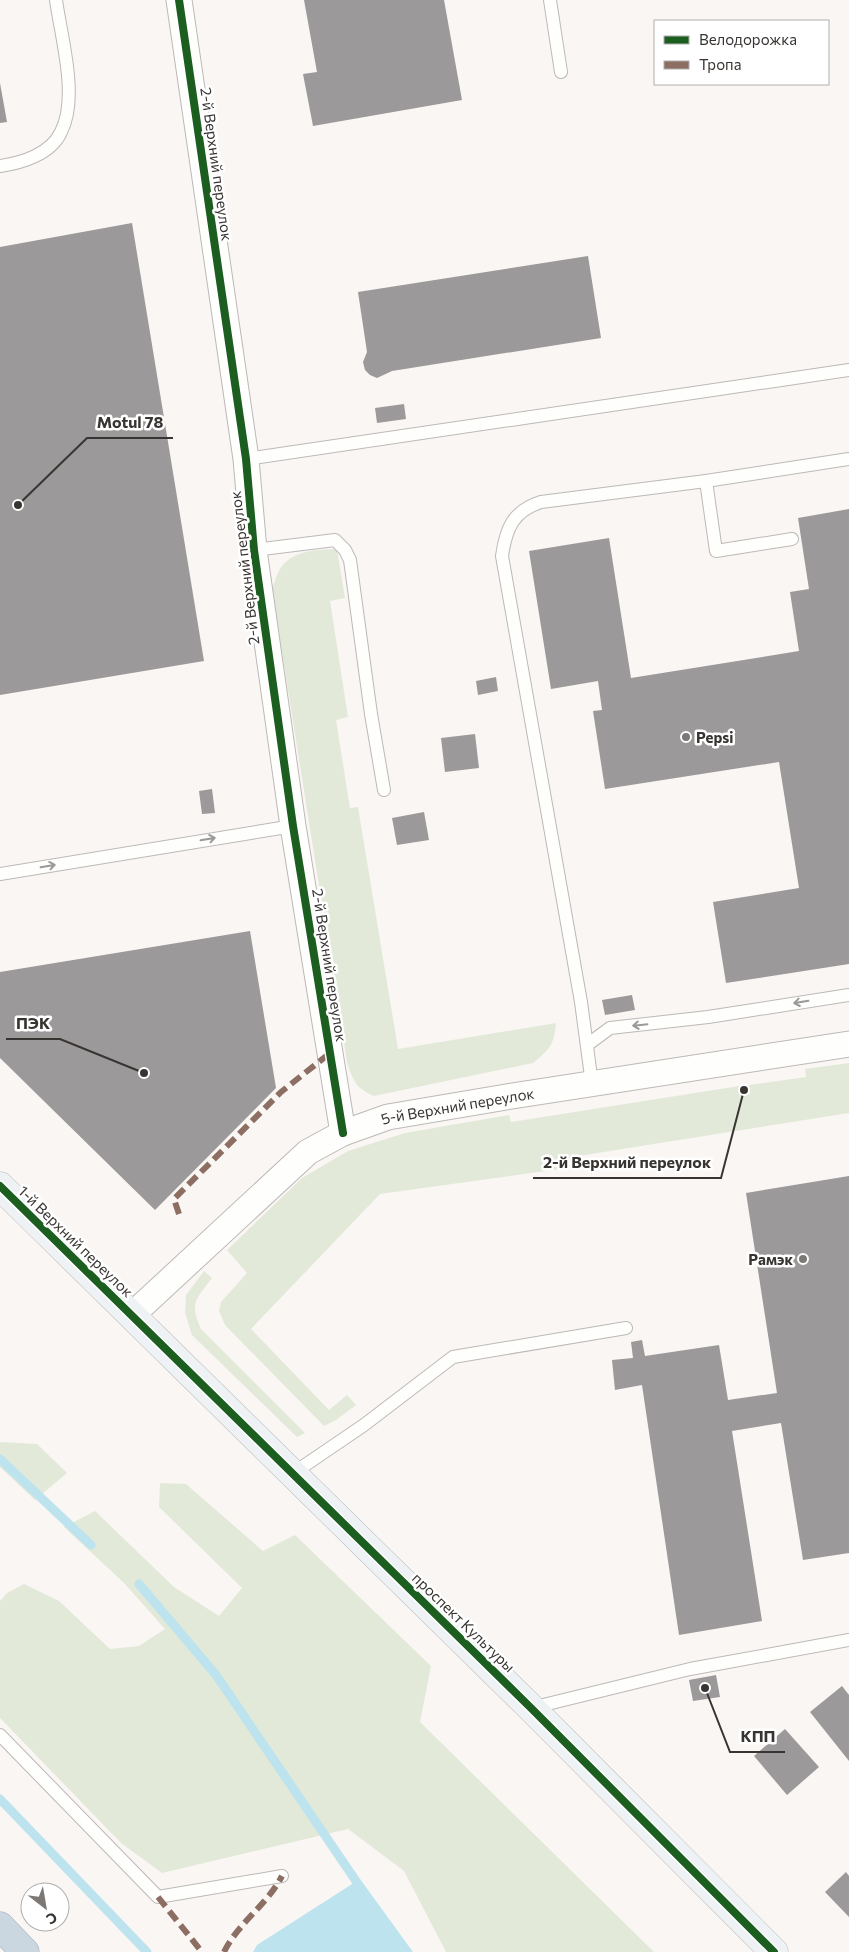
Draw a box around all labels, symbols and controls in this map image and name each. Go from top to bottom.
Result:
legend [654,20,829,85]
text: Велодорожка [699,30,797,48]
text: Тропа [699,55,741,73]
street label: 2-й Верхний переулок [197,86,237,242]
callout: Motul 78 [87,407,173,438]
text: Motul 78 [97,412,163,431]
street label: 2-й Верхний переулок [226,490,262,646]
place label: Pepsi [696,728,733,746]
marker: Pepsi [680,731,692,743]
one-way arrow [200,834,216,844]
one-way arrow [40,861,56,871]
street label: 2-й Верхний переулок [309,887,351,1043]
one-way arrow [793,998,809,1008]
callout: ПЭК [6,1008,60,1039]
text: ПЭК [16,1013,50,1032]
one-way arrow [632,1020,648,1030]
street label: 5-й Верхний переулок [378,1084,535,1128]
callout: 2-й Верхний переулок [533,1147,721,1178]
text: 2-й Верхний переулок [543,1152,711,1171]
street label: 1-й Верхний переулок [15,1181,137,1301]
place label: Рамэк [748,1250,793,1268]
marker: Рамэк [797,1253,809,1265]
street label: проспект Культуры [409,1568,519,1676]
callout: КПП [730,1721,785,1752]
text: КПП [740,1726,776,1745]
north arrow [20,1882,70,1932]
text: С [43,1909,60,1928]

